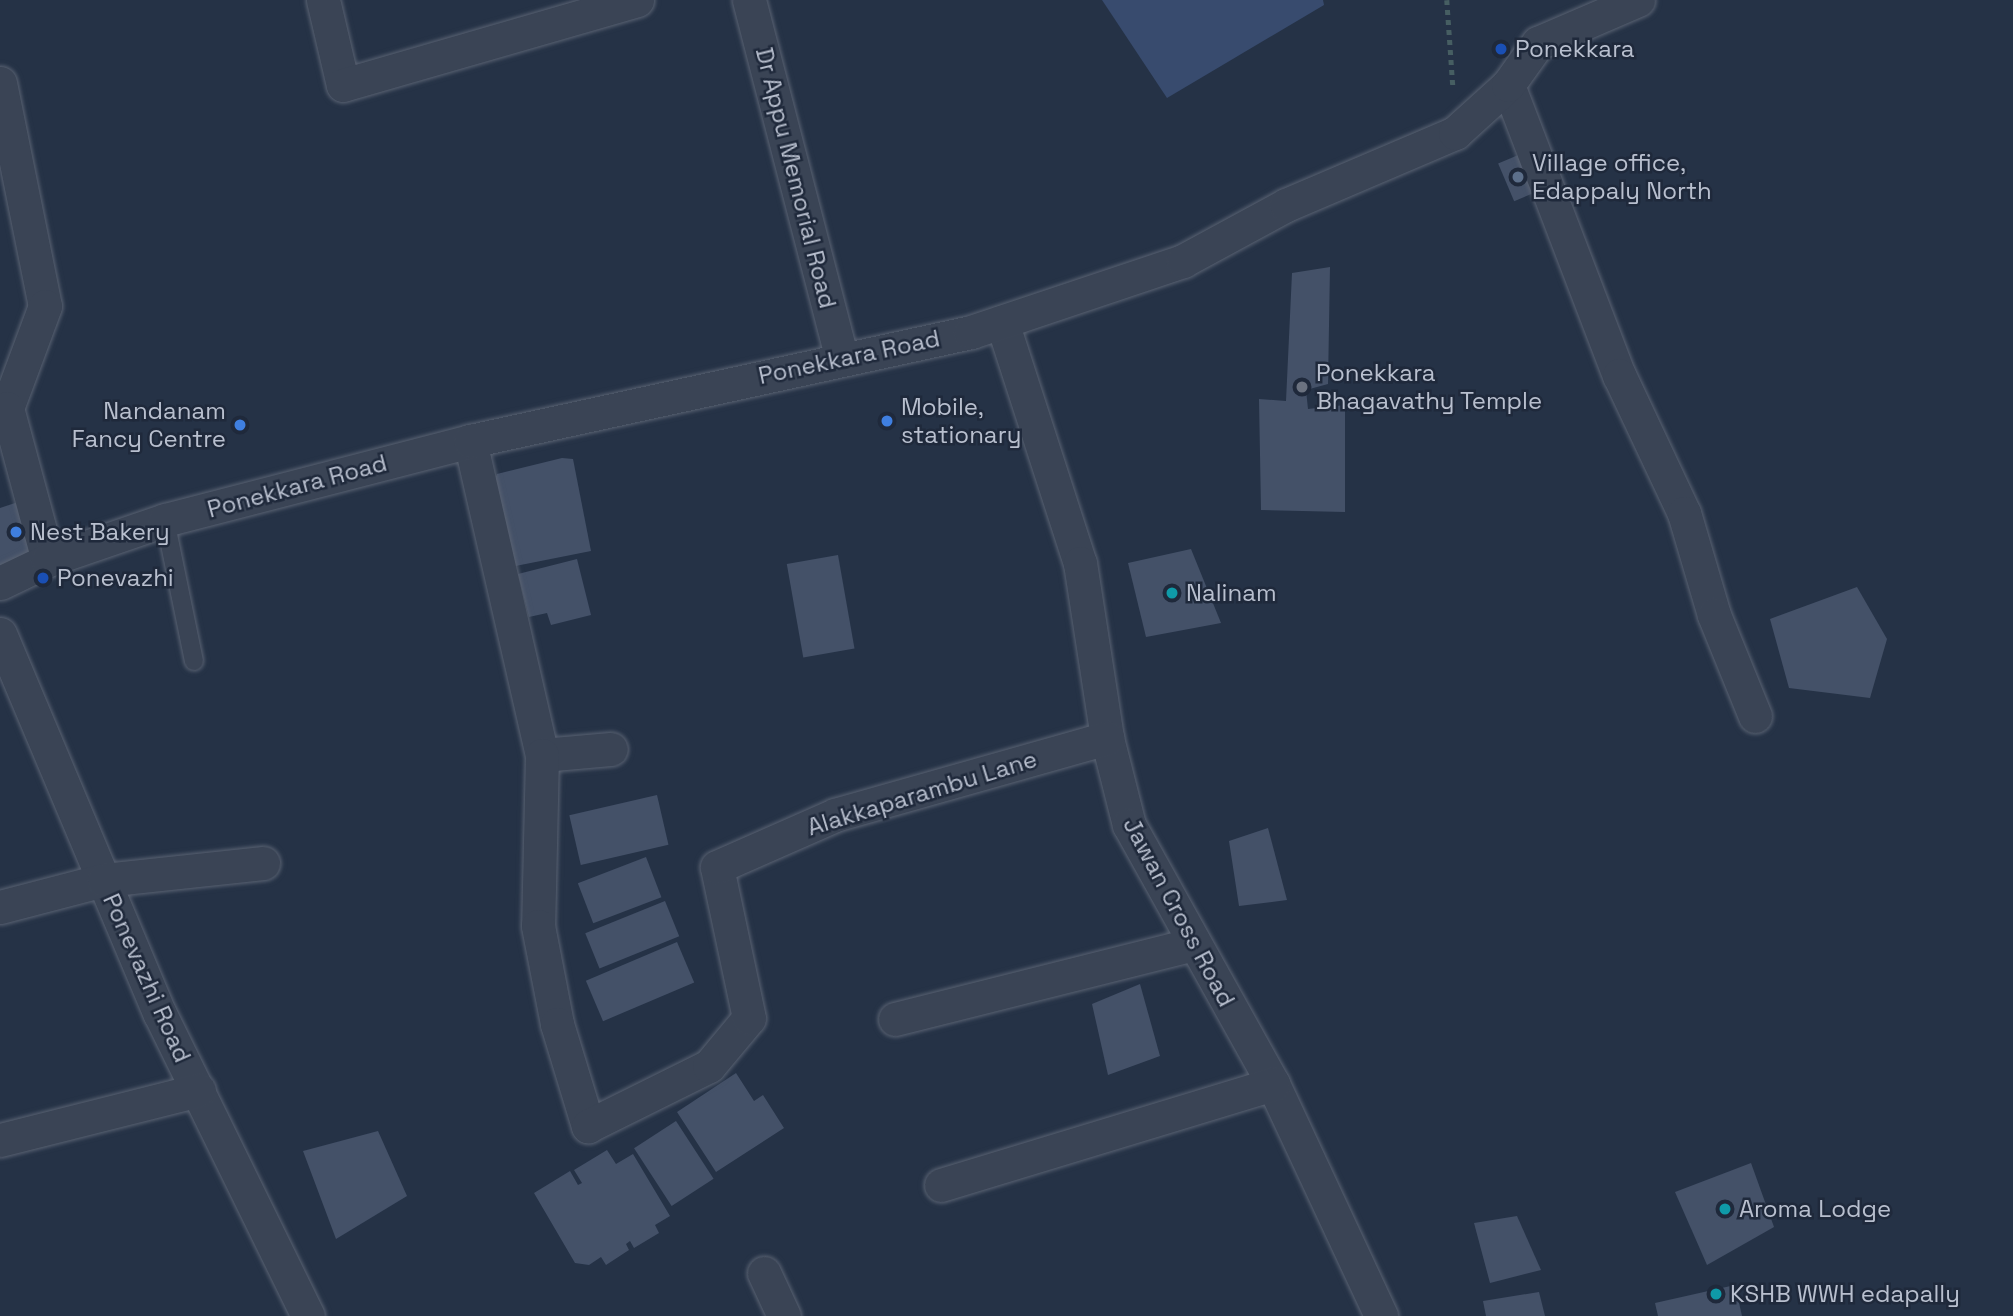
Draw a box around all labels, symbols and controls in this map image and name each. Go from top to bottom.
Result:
place label: Ponekkara [1515,35,1635,63]
marker: Ponekkara [1493,41,1509,57]
street label: Dr Appu Memorial Road [750,44,842,312]
place label: Village office, Edappaly North [1532,149,1712,205]
marker: Village office, Edappaly North [1510,169,1526,185]
street label: Ponekkara Road [756,324,942,390]
place label: Ponekkara Bhagavathy Temple [1316,359,1543,415]
marker: Ponekkara Bhagavathy Temple [1294,379,1310,395]
place label: Mobile, stationary [901,393,1021,449]
place label: Nandanam Fancy Centre [72,397,226,453]
marker: Mobile, stationary [879,413,895,429]
marker: Nandanam Fancy Centre [232,417,248,433]
street label: Ponekkara Road [204,448,390,524]
place label: Nest Bakery [30,518,170,546]
marker: Nest Bakery [8,524,24,540]
place label: Ponevazhi [57,564,174,592]
marker: Ponevazhi [35,570,51,586]
place label: Nalinam [1186,579,1277,607]
marker: Nalinam [1164,585,1180,601]
street label: Alakkaparambu Lane [804,744,1040,842]
street label: Jawan Cross Road [1117,812,1241,1012]
street label: Ponevazhi Road [97,889,197,1067]
place label: Aroma Lodge [1739,1195,1891,1223]
marker: Aroma Lodge [1717,1201,1733,1217]
place label: KSHB WWH edapally [1730,1280,1960,1308]
marker: KSHB WWH edapally [1708,1286,1724,1302]

